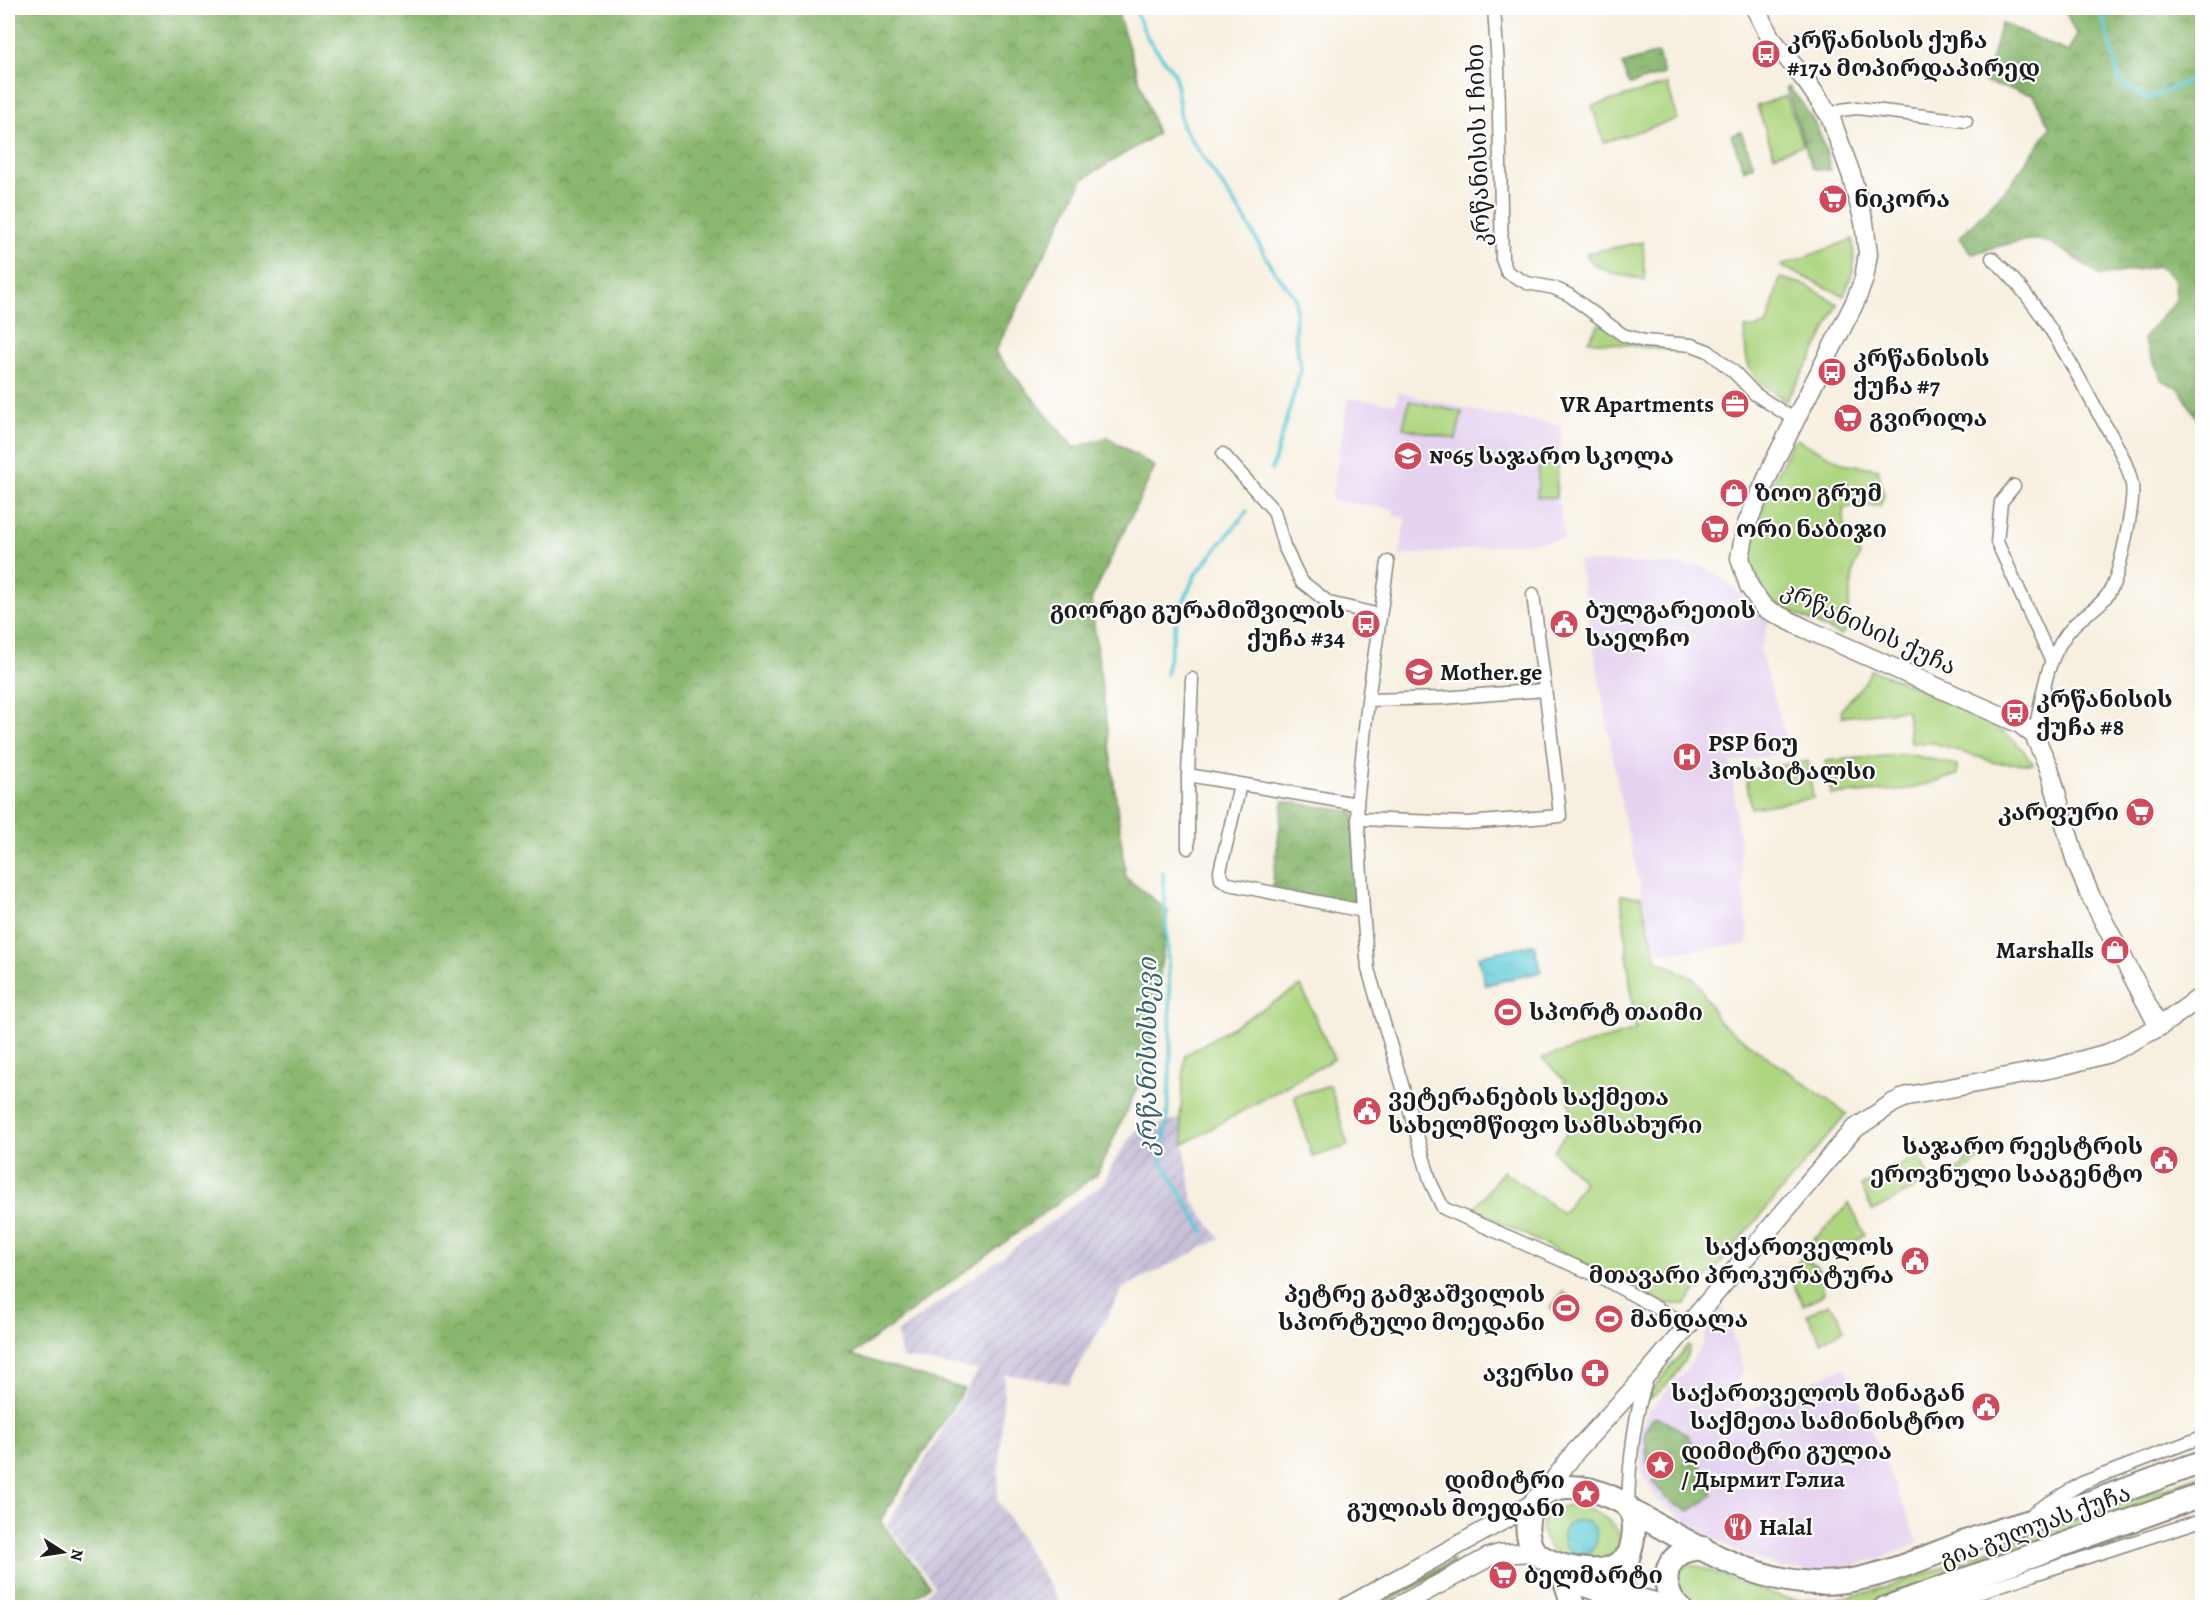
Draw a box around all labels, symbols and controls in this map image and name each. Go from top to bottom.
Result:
place label: კრწანისის ქუჩა #17ა მოპირდაპირედ [1787,24,2040,84]
bus stop icon: კრწანისის ქუჩა #17ა მოპირდაპირედ [1750,38,1782,70]
street label: კრწანისის I ჩიხი [1458,43,1498,247]
supermarket icon: ნიკორა [1817,183,1849,215]
place label: ნიკორა [1854,183,1950,215]
place label: კრწანისის ქუჩა #7 [1853,342,1990,402]
bus stop icon: კრწანისის ქუჩა #7 [1816,356,1848,388]
place label: VR Apartments [1559,388,1714,420]
office icon: VR Apartments [1719,388,1751,420]
supermarket icon: გვირილა [1832,402,1864,434]
place label: გვირილა [1869,402,1987,434]
school or university icon: №65 საჯარო სკოლა [1392,440,1424,472]
place label: №65 საჯარო სკოლა [1429,440,1674,472]
shop icon: ზოო გრუმ [1718,477,1750,509]
place label: ზოო გრუმ [1754,477,1882,509]
supermarket icon: ორი ნაბიჯი [1699,513,1731,545]
place label: ორი ნაბიჯი [1736,513,1887,545]
street label: კრწანისის ქუჩა [1776,574,1962,682]
place label: გიორგი გურამიშვილის ქუჩა #34 [1050,594,1345,654]
place label: ბულგარეთის საელჩო [1585,594,1756,654]
bus stop icon: გიორგი გურამიშვილის ქუჩა #34 [1350,608,1382,640]
public building icon: ბულგარეთის საელჩო [1548,608,1580,640]
school or university icon: Mother.ge [1403,656,1435,688]
place label: Mother.ge [1440,656,1542,688]
place label: კრწანისის ქუჩა #8 [2036,683,2173,743]
bus stop icon: კრწანისის ქუჩა #8 [1999,697,2031,729]
place label: PSP ნიუ ჰოსპიტალსი [1708,727,1876,787]
hospital icon: PSP ნიუ ჰოსპიტალსი [1671,741,1703,773]
place label: კარფური [1998,796,2119,828]
supermarket icon: კარფური [2124,796,2156,828]
place label: Marshalls [1996,934,2094,966]
shop icon: Marshalls [2099,934,2131,966]
water label: კრწანისისხევი [1130,957,1165,1156]
sports icon: სპორტ თაიმი [1492,996,1524,1028]
place label: სპორტ თაიმი [1529,996,1703,1028]
place label: ვეტერანების საქმეთა სახელმწიფო სამსახური [1388,1081,1703,1141]
public building icon: ვეტერანების საქმეთა სახელმწიფო სამსახური [1351,1095,1383,1127]
place label: საჯარო რეესტრის ეროვნული სააგენტო [1870,1130,2143,1190]
public building icon: საჯარო რეესტრის ეროვნული სააგენტო [2148,1144,2180,1176]
place label: საქართველოს მთავარი პროკურატურა [1589,1231,1894,1291]
public building icon: საქართველოს მთავარი პროკურატურა [1899,1245,1931,1277]
place label: პეტრე გამჯაშვილის სპორტული მოედანი [1278,1278,1545,1338]
sports icon: პეტრე გამჯაშვილის სპორტული მოედანი [1550,1292,1582,1324]
sports icon: მანდალა [1593,1303,1625,1335]
place label: მანდალა [1630,1303,1748,1335]
place label: ავერსი [1482,1357,1574,1389]
pharmacy icon: ავერსი [1579,1357,1611,1389]
place label: საქართველოს შინაგან საქმეთა სამინისტრო [1671,1377,1965,1437]
public building icon: საქართველოს შინაგან საქმეთა სამინისტრო [1970,1391,2002,1423]
place label: დიმიტრი გულია / Дырмит Гәлиа [1681,1435,1892,1495]
place icon: დიმიტრი გულია / Дырмит Гәлиа [1644,1449,1676,1481]
place label: დიმიტრი გულიას მოედანი [1347,1464,1565,1524]
street label: გია გულუას ქუჩა [1935,1477,2135,1575]
place icon: დიმიტრი გულიას მოედანი [1570,1478,1602,1510]
restaurant icon: Halal [1722,1511,1754,1543]
place label: Halal [1759,1511,1813,1543]
north arrow [33,1522,93,1582]
text: N [65,1547,89,1563]
supermarket icon: ბელმარტი [1487,1559,1519,1591]
place label: ბელმარტი [1524,1559,1663,1591]

